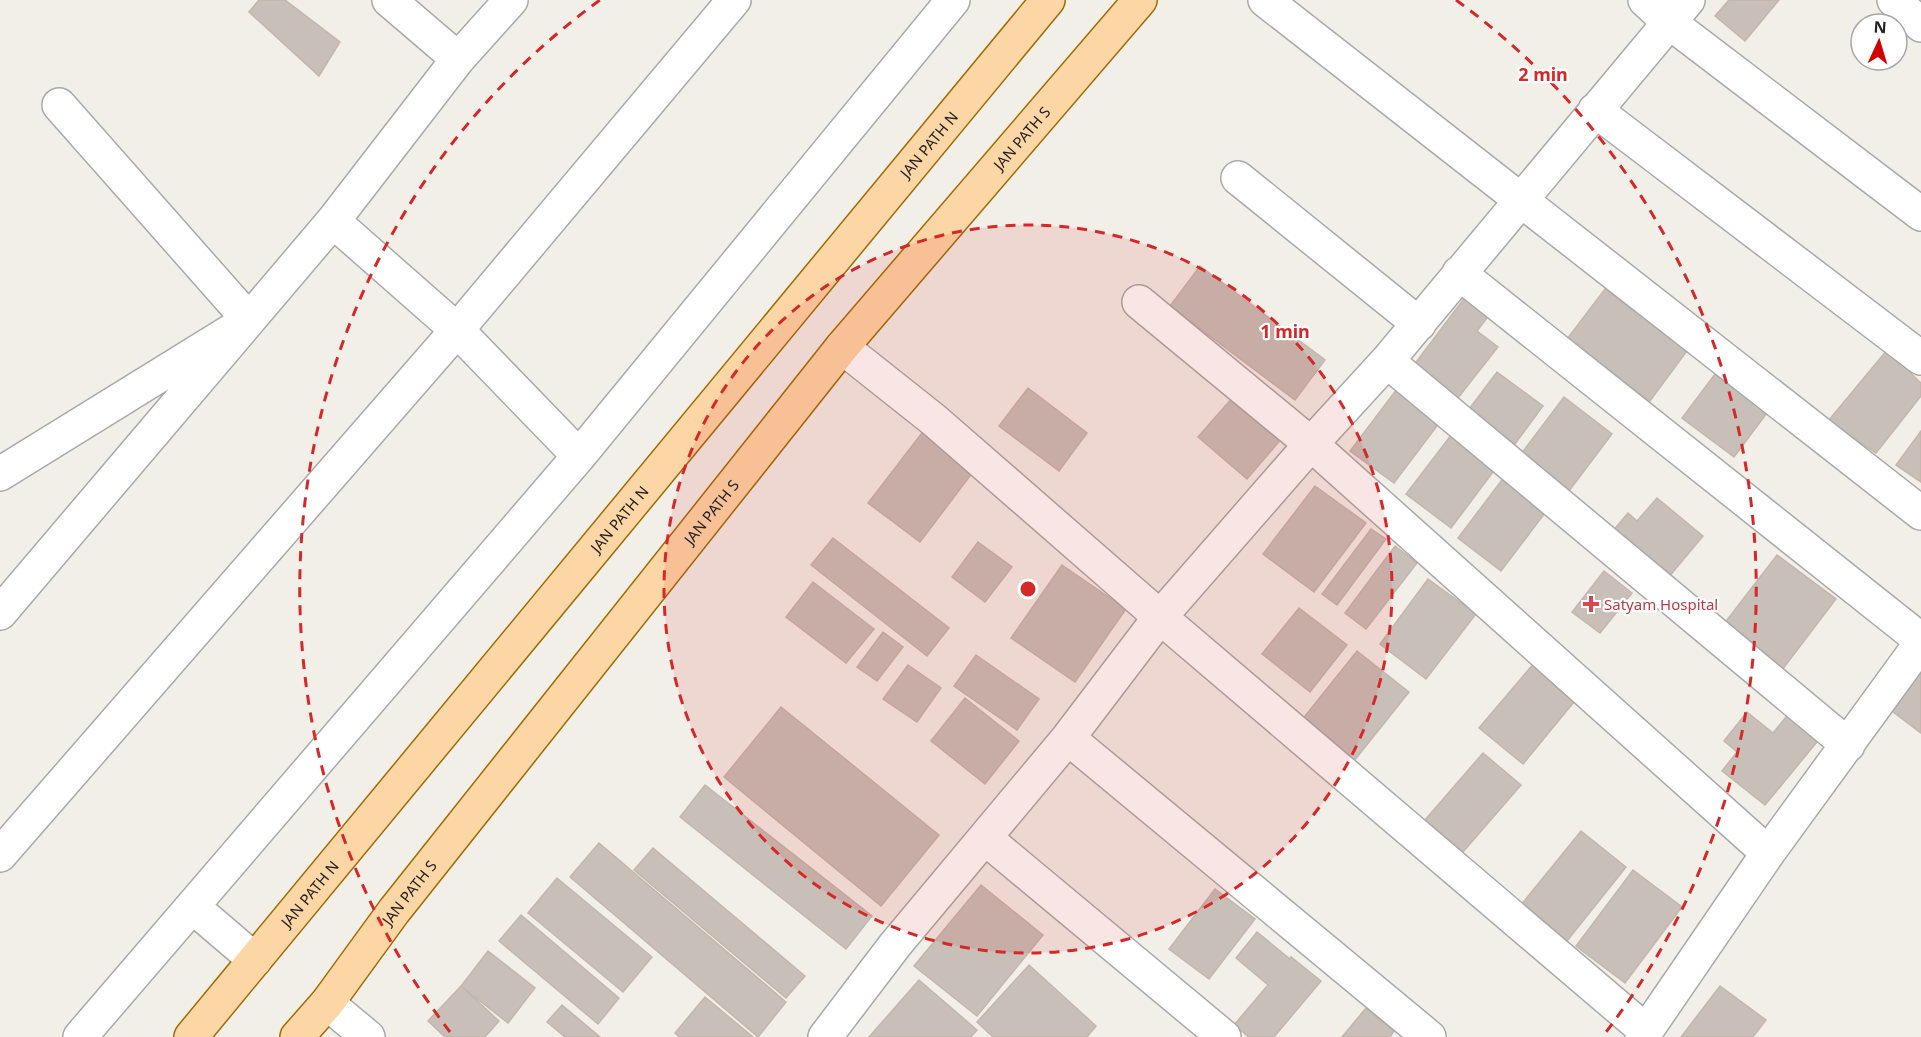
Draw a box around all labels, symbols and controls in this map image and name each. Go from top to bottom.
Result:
north arrow [1849,12,1909,72]
text: N [1873,16,1887,38]
text: 2 min [1518,62,1568,86]
street label: JAN PATH S [987,102,1054,175]
street label: JAN PATH N [894,107,962,183]
text: 1 min [1260,319,1310,343]
street label: JAN PATH S [678,475,743,550]
street label: JAN PATH N [584,482,652,558]
centre of rings [1018,579,1038,599]
place label: Satyam Hospital [1604,594,1718,614]
marker: Satyam Hospital [1582,595,1600,613]
street label: JAN PATH N [275,856,343,933]
street label: JAN PATH S [376,856,441,931]

